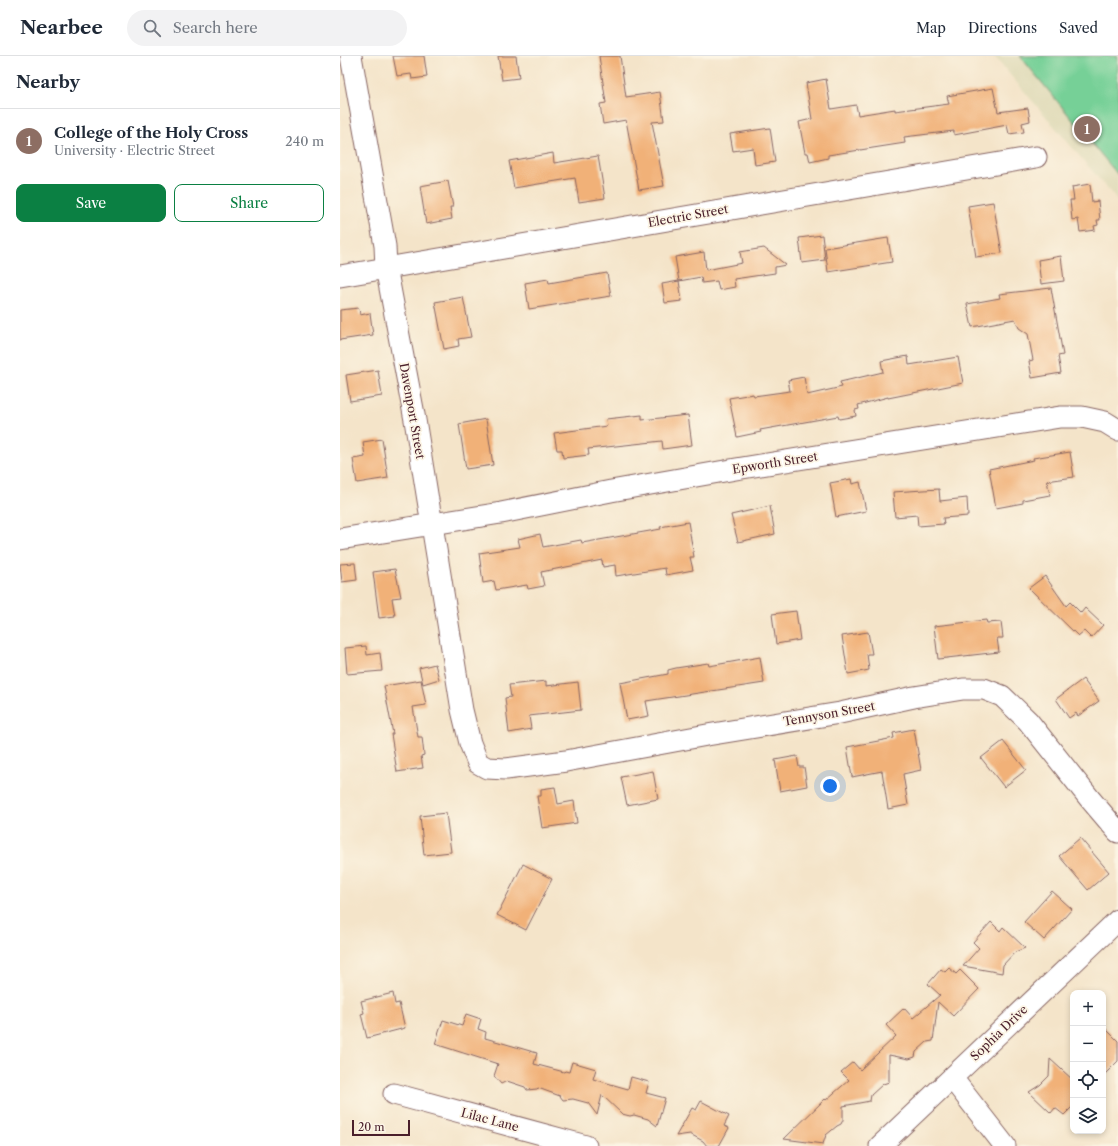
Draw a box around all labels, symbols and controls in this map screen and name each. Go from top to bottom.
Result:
search box [127,10,407,46]
text: Nearbee [20,16,103,39]
icon: search [141,17,163,39]
text: Search here [173,18,258,37]
text: Map [916,19,946,37]
text: Directions [968,19,1037,37]
text: Saved [1059,19,1098,37]
text: Nearby [16,72,80,92]
pin: 1 [1074,114,1100,144]
text: College of the Holy Cross [54,123,248,142]
text: 1 [26,133,32,149]
text: 240 m [285,133,324,149]
text: University · Electric Street [54,142,215,158]
button: Save [16,184,166,222]
button: Share [174,184,324,222]
street label: Electric Street [647,201,730,230]
street label: Davenport Street [397,362,428,461]
street label: Epworth Street [731,448,820,477]
street label: Tennyson Street [782,698,877,729]
your location [820,776,840,796]
map controls [1070,990,1106,1134]
button: + [1070,990,1106,1026]
street label: Sophia Drive [967,1001,1031,1064]
button: − [1070,1026,1106,1062]
button: locate [1070,1062,1106,1098]
button: layers [1070,1098,1106,1134]
street label: Lilac Lane [460,1105,521,1135]
scale bar [352,1118,410,1137]
text: 20 m [358,1120,384,1134]

